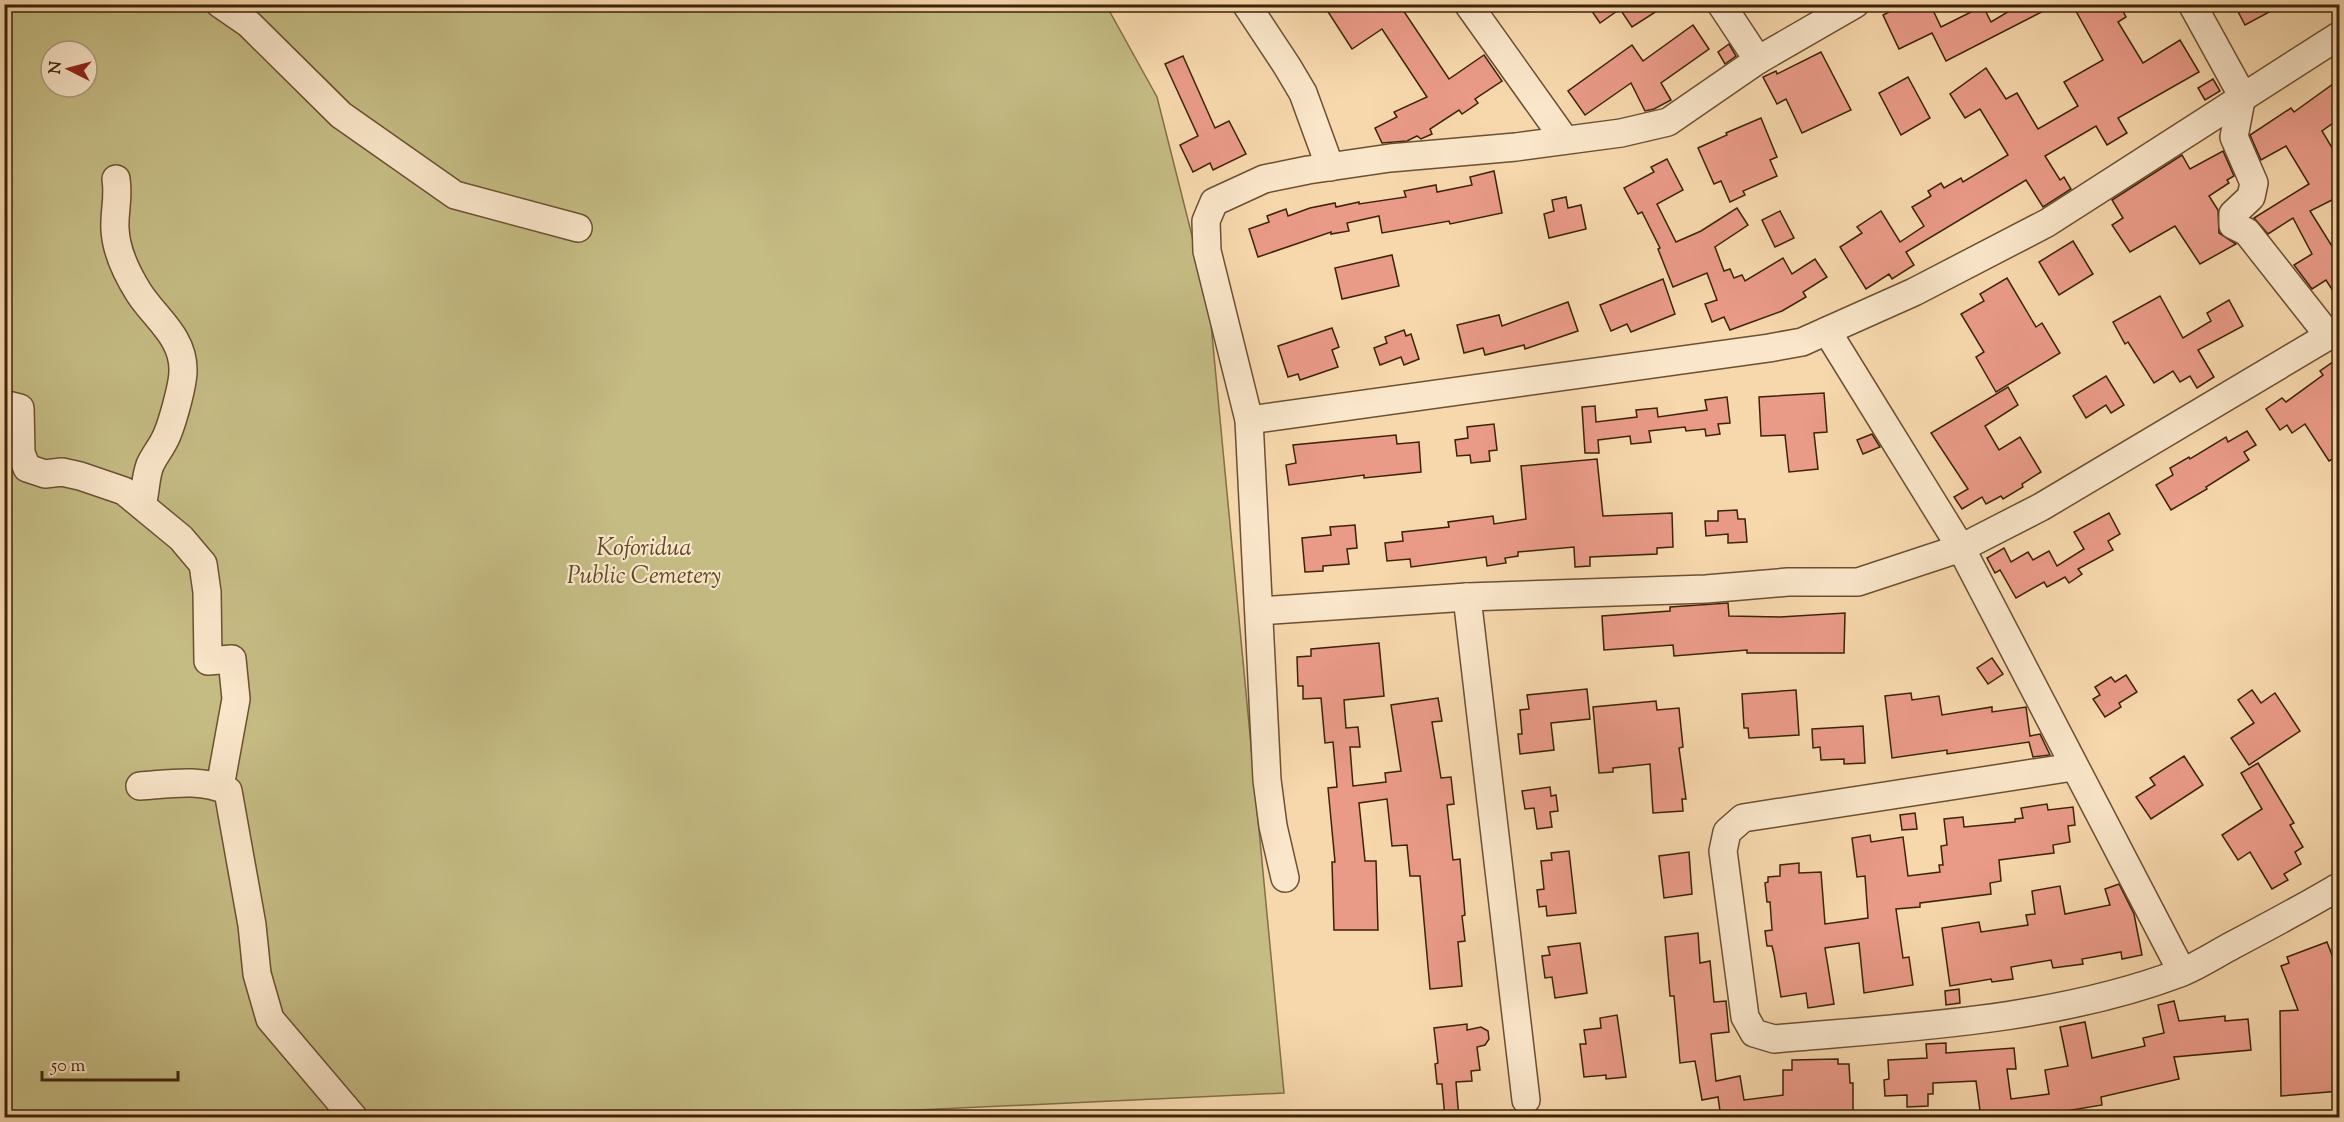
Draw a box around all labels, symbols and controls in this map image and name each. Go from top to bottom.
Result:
north arrow [39,39,99,99]
text: N [44,60,69,75]
park label: Koforidua Public Cemetery [567,532,721,594]
scale bar [42,1044,178,1082]
text: 50 m [50,1054,86,1080]

